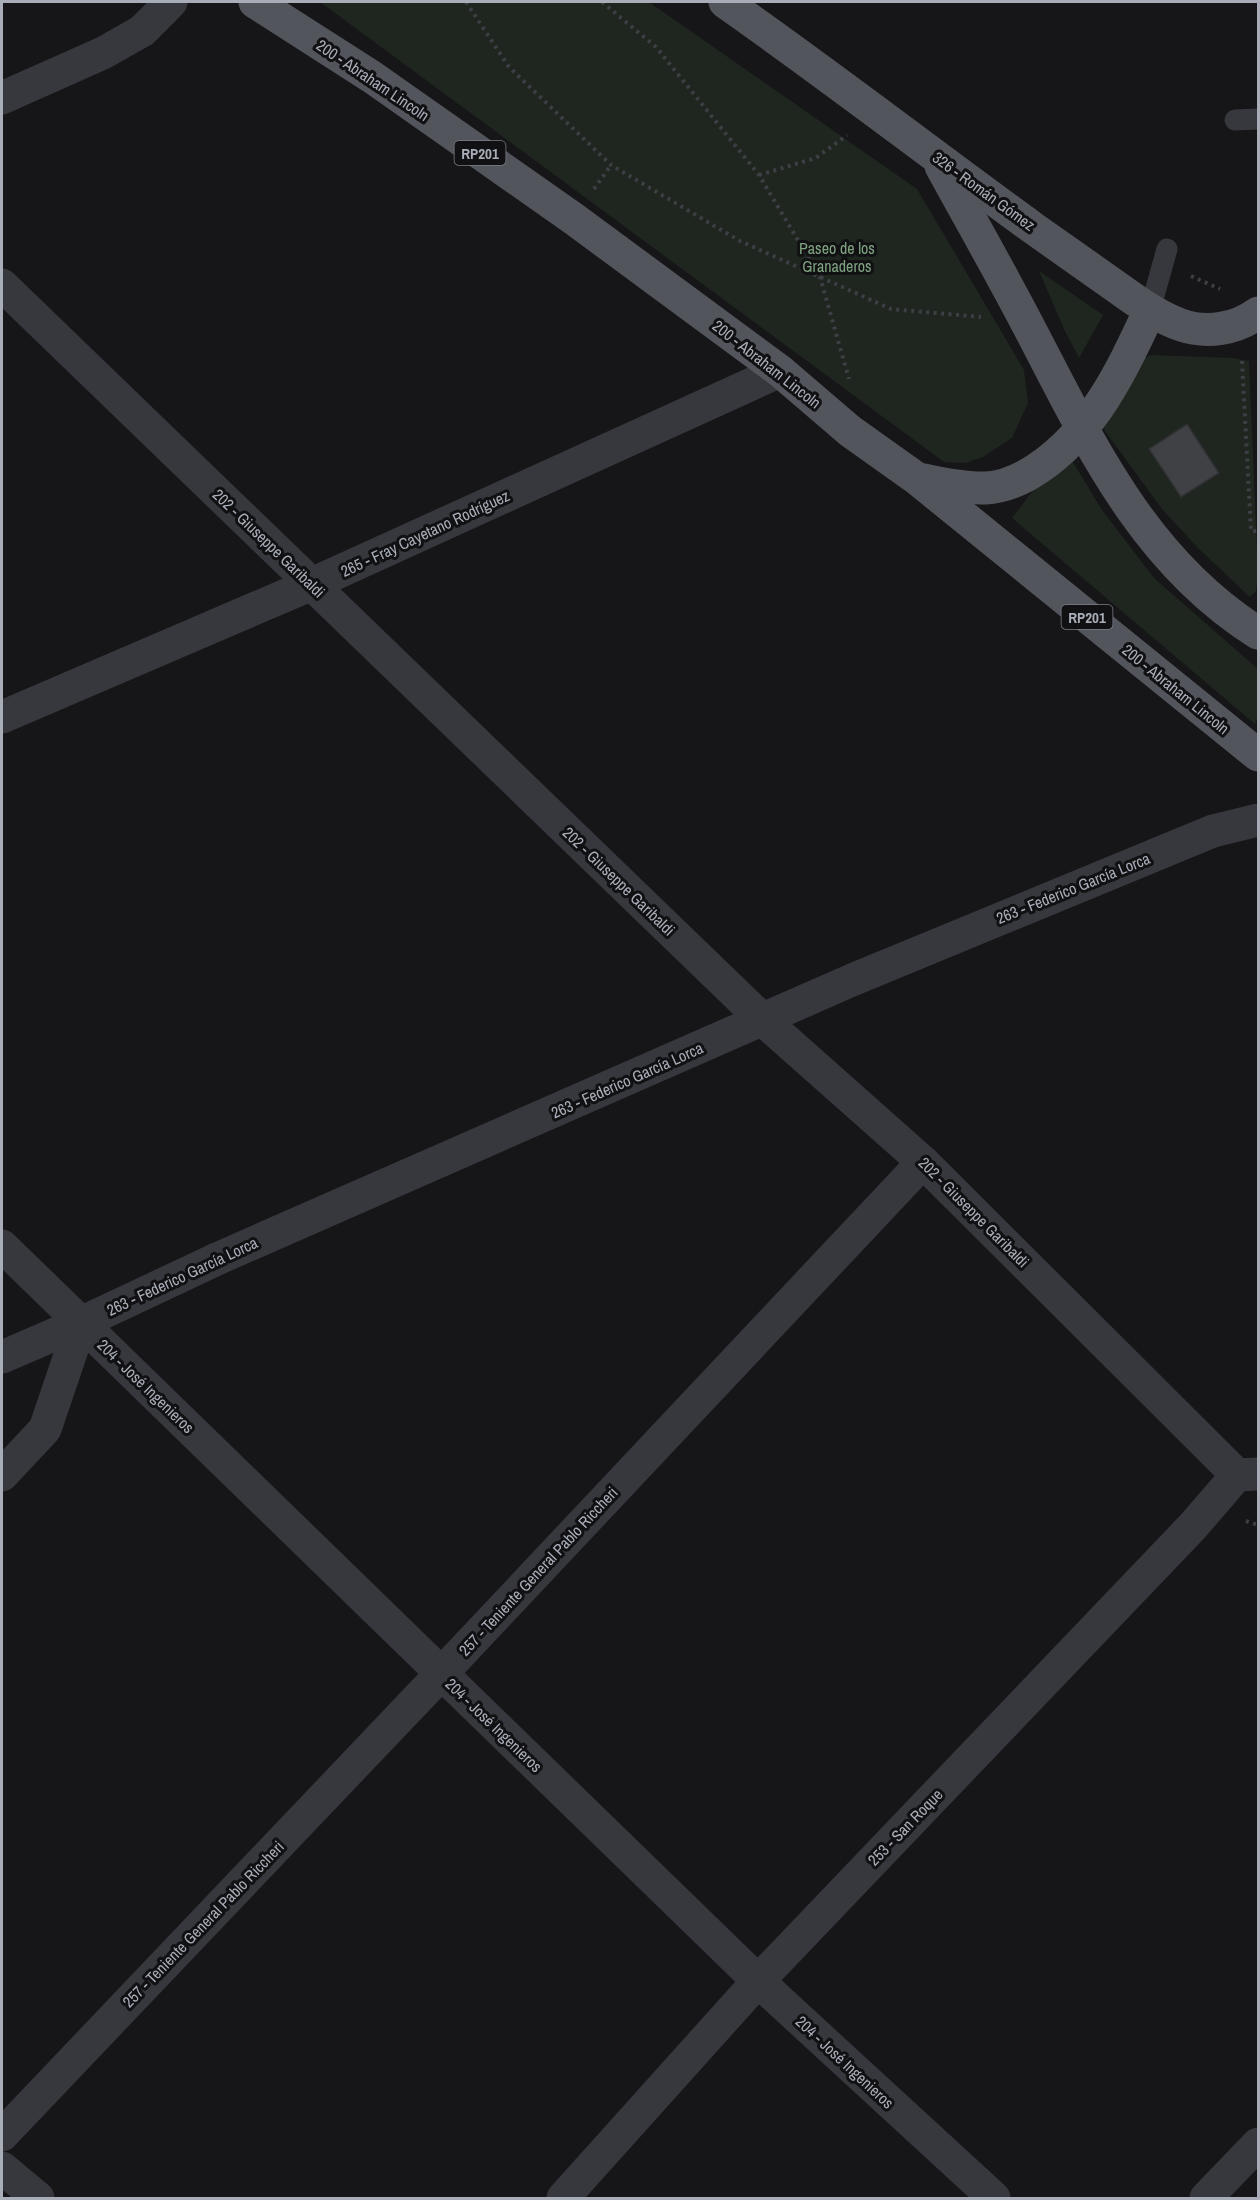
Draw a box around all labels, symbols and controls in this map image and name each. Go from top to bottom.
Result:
street label: 200 - Abraham Lincoln [312,34,434,126]
road number: RP201 [454,141,506,165]
street label: 326 - Román Gómez [928,146,1040,236]
park label: Paseo de los Granaderos [799,237,875,277]
street label: 200 - Abraham Lincoln [708,315,826,413]
street label: 202 - Giuseppe Garibaldi [208,484,330,602]
street label: 265 - Fray Cayetano Rodríguez [337,484,513,582]
road number: RP201 [1062,605,1112,629]
street label: 200 - Abraham Lincoln [1118,639,1234,739]
street label: 202 - Giuseppe Garibaldi [558,822,680,940]
street label: 263 - Federico García Lorca [993,847,1154,929]
street label: 263 - Federico García Lorca [548,1036,707,1123]
street label: 202 - Giuseppe Garibaldi [914,1152,1034,1272]
street label: 263 - Federico García Lorca [103,1231,262,1321]
street label: 204 - José Ingenieros [93,1334,199,1438]
street label: 257 - Teniente General Pablo Riccheri [454,1482,622,1660]
street label: 204 - José Ingenieros [441,1673,547,1777]
street label: 253 - San Roque [863,1784,947,1870]
street label: 257 - Teniente General Pablo Riccheri [117,1836,289,2012]
street label: 204 - José Ingenieros [791,2011,899,2113]

